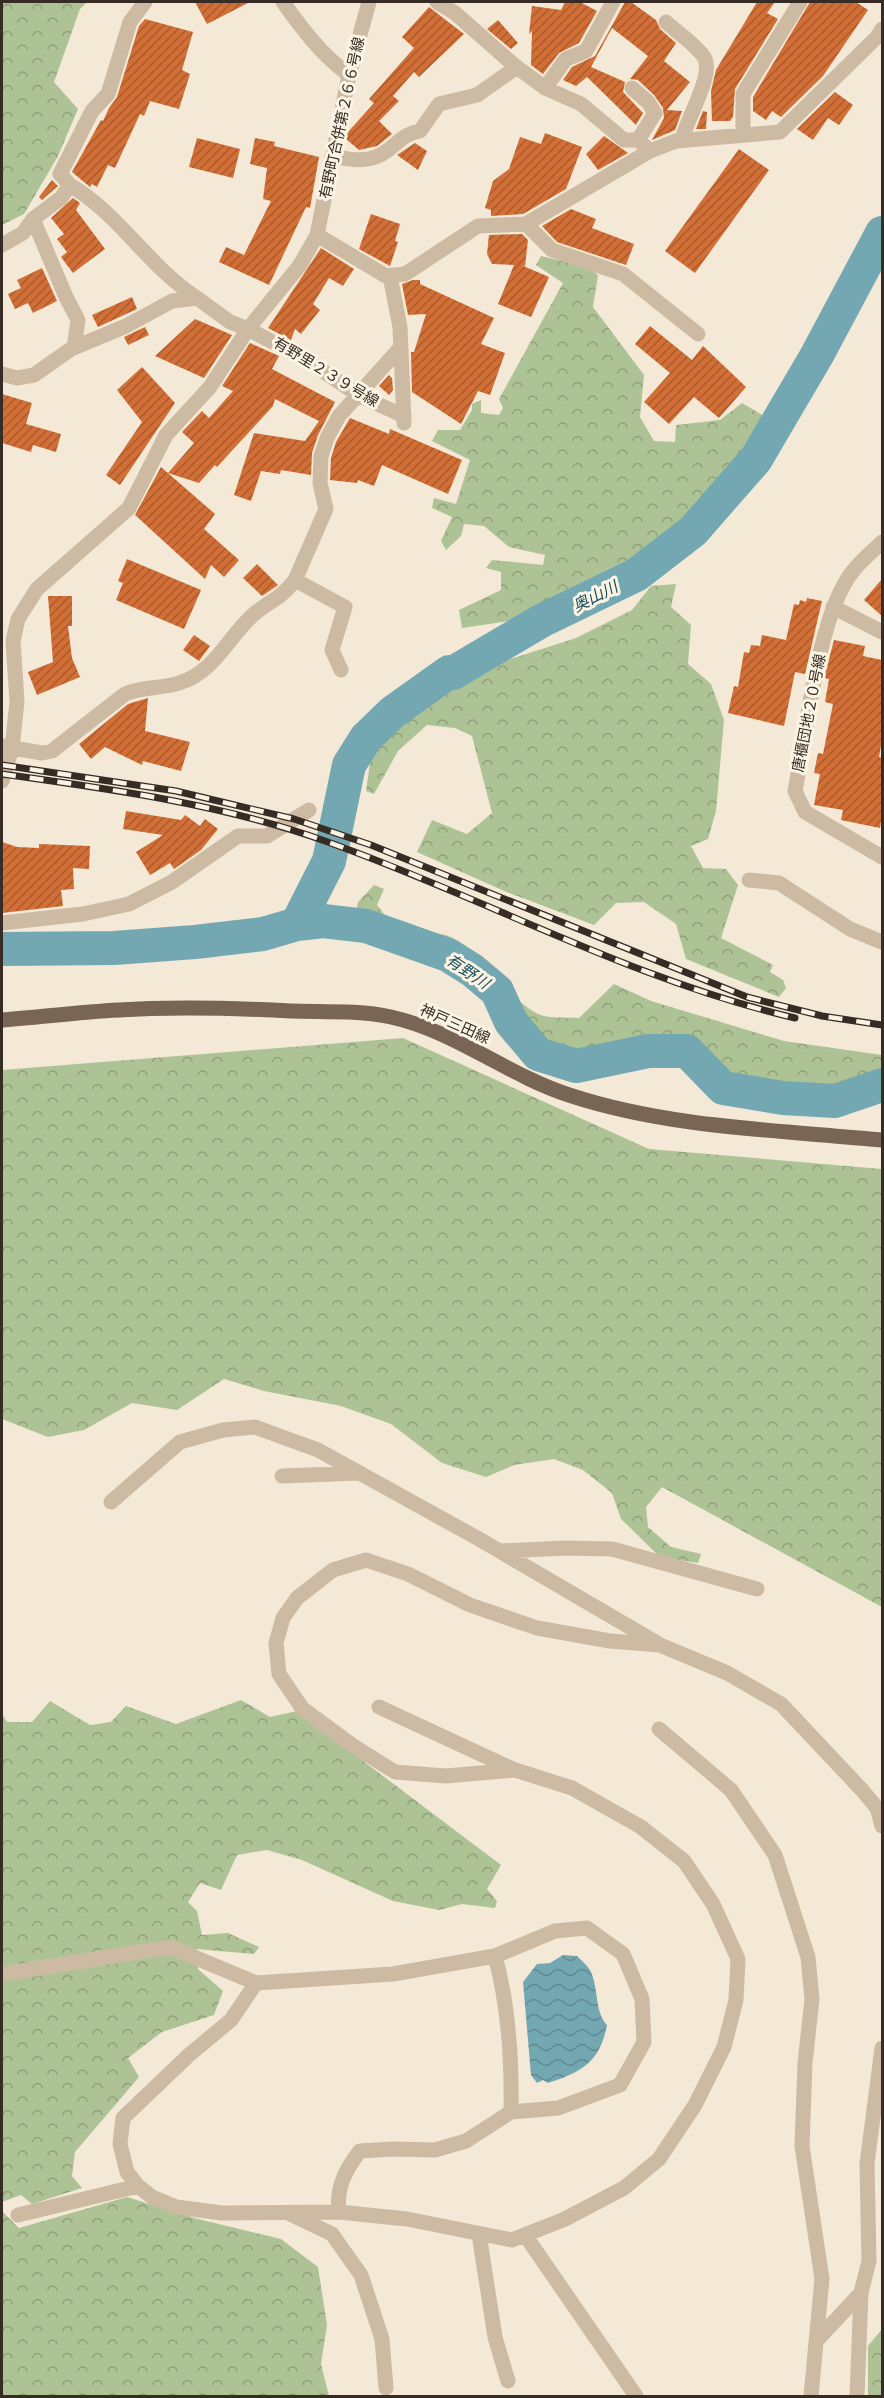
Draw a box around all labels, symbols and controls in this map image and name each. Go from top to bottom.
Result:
street label: 有野町合併第２６６号線 [316,35,368,201]
street label: 有野里２３９号線 [270,333,382,411]
water label: 奥山川 [570,576,623,616]
street label: 唐櫃団地２０号線 [789,652,829,774]
water label: 有野川 [443,950,495,994]
street label: 神戸三田線 [417,1001,493,1047]

